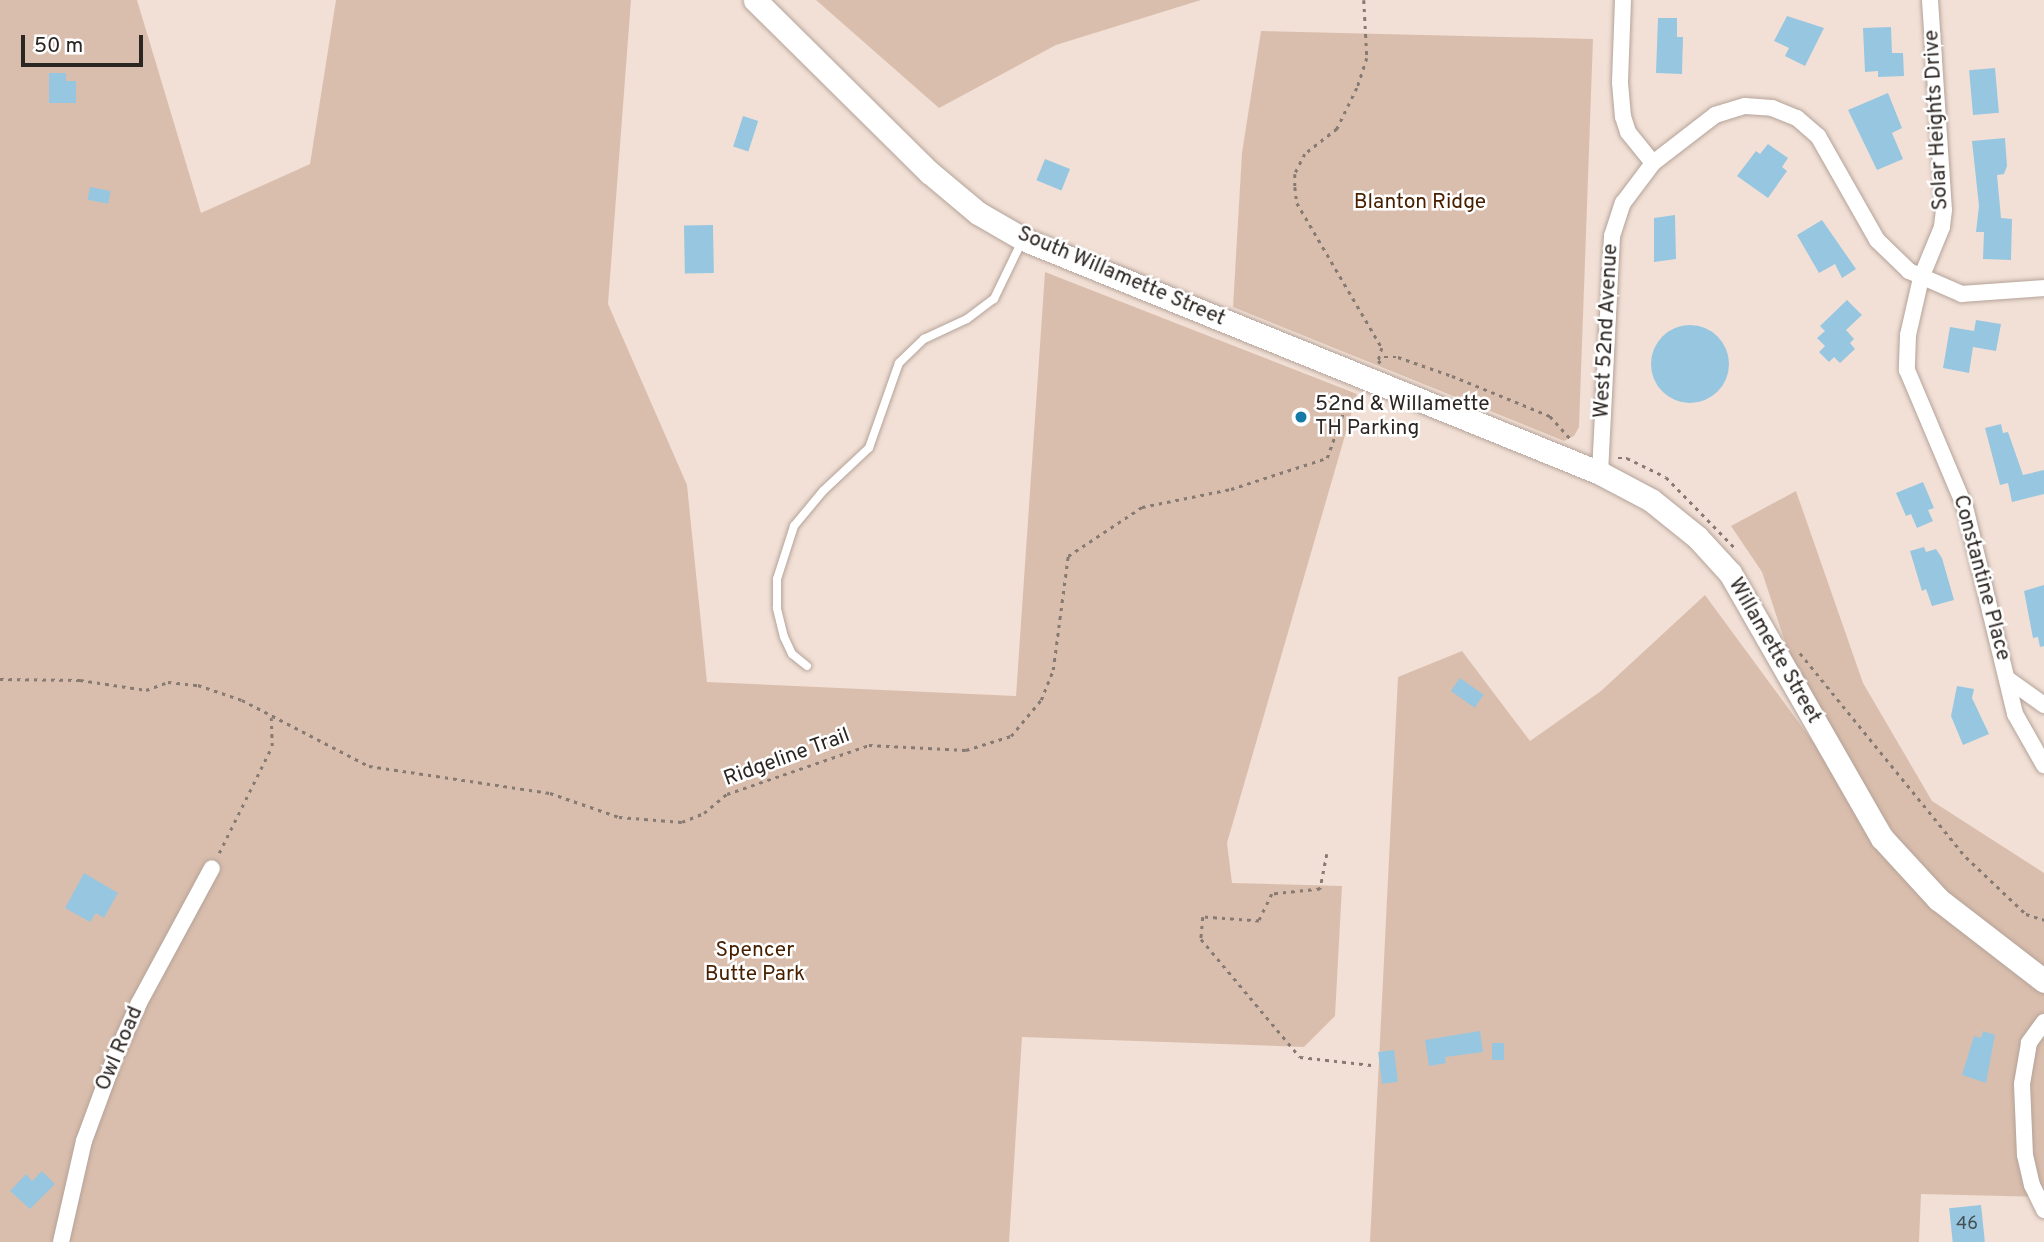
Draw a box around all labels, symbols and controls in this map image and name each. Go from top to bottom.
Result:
scale bar [24,21,147,65]
street label: Solar Heights Drive [1920,29,1954,211]
text: 50 m [34,33,83,60]
park label: Blanton Ridge [1354,190,1486,216]
street label: South Willamette Street [1013,222,1229,332]
street label: West 52nd Avenue [1590,243,1624,419]
place label: 52nd & Willamette TH Parking [1315,392,1490,442]
marker: 52nd & Willamette TH Parking [1293,409,1309,425]
street label: Constantine Place [1947,492,2015,664]
street label: Willamette Street [1722,574,1826,728]
street label: Ridgeline Trail [720,723,854,793]
park label: Spencer Butte Park [705,938,805,988]
street label: Owl Road [91,1003,149,1095]
house number: 46 [1956,1214,1978,1236]

